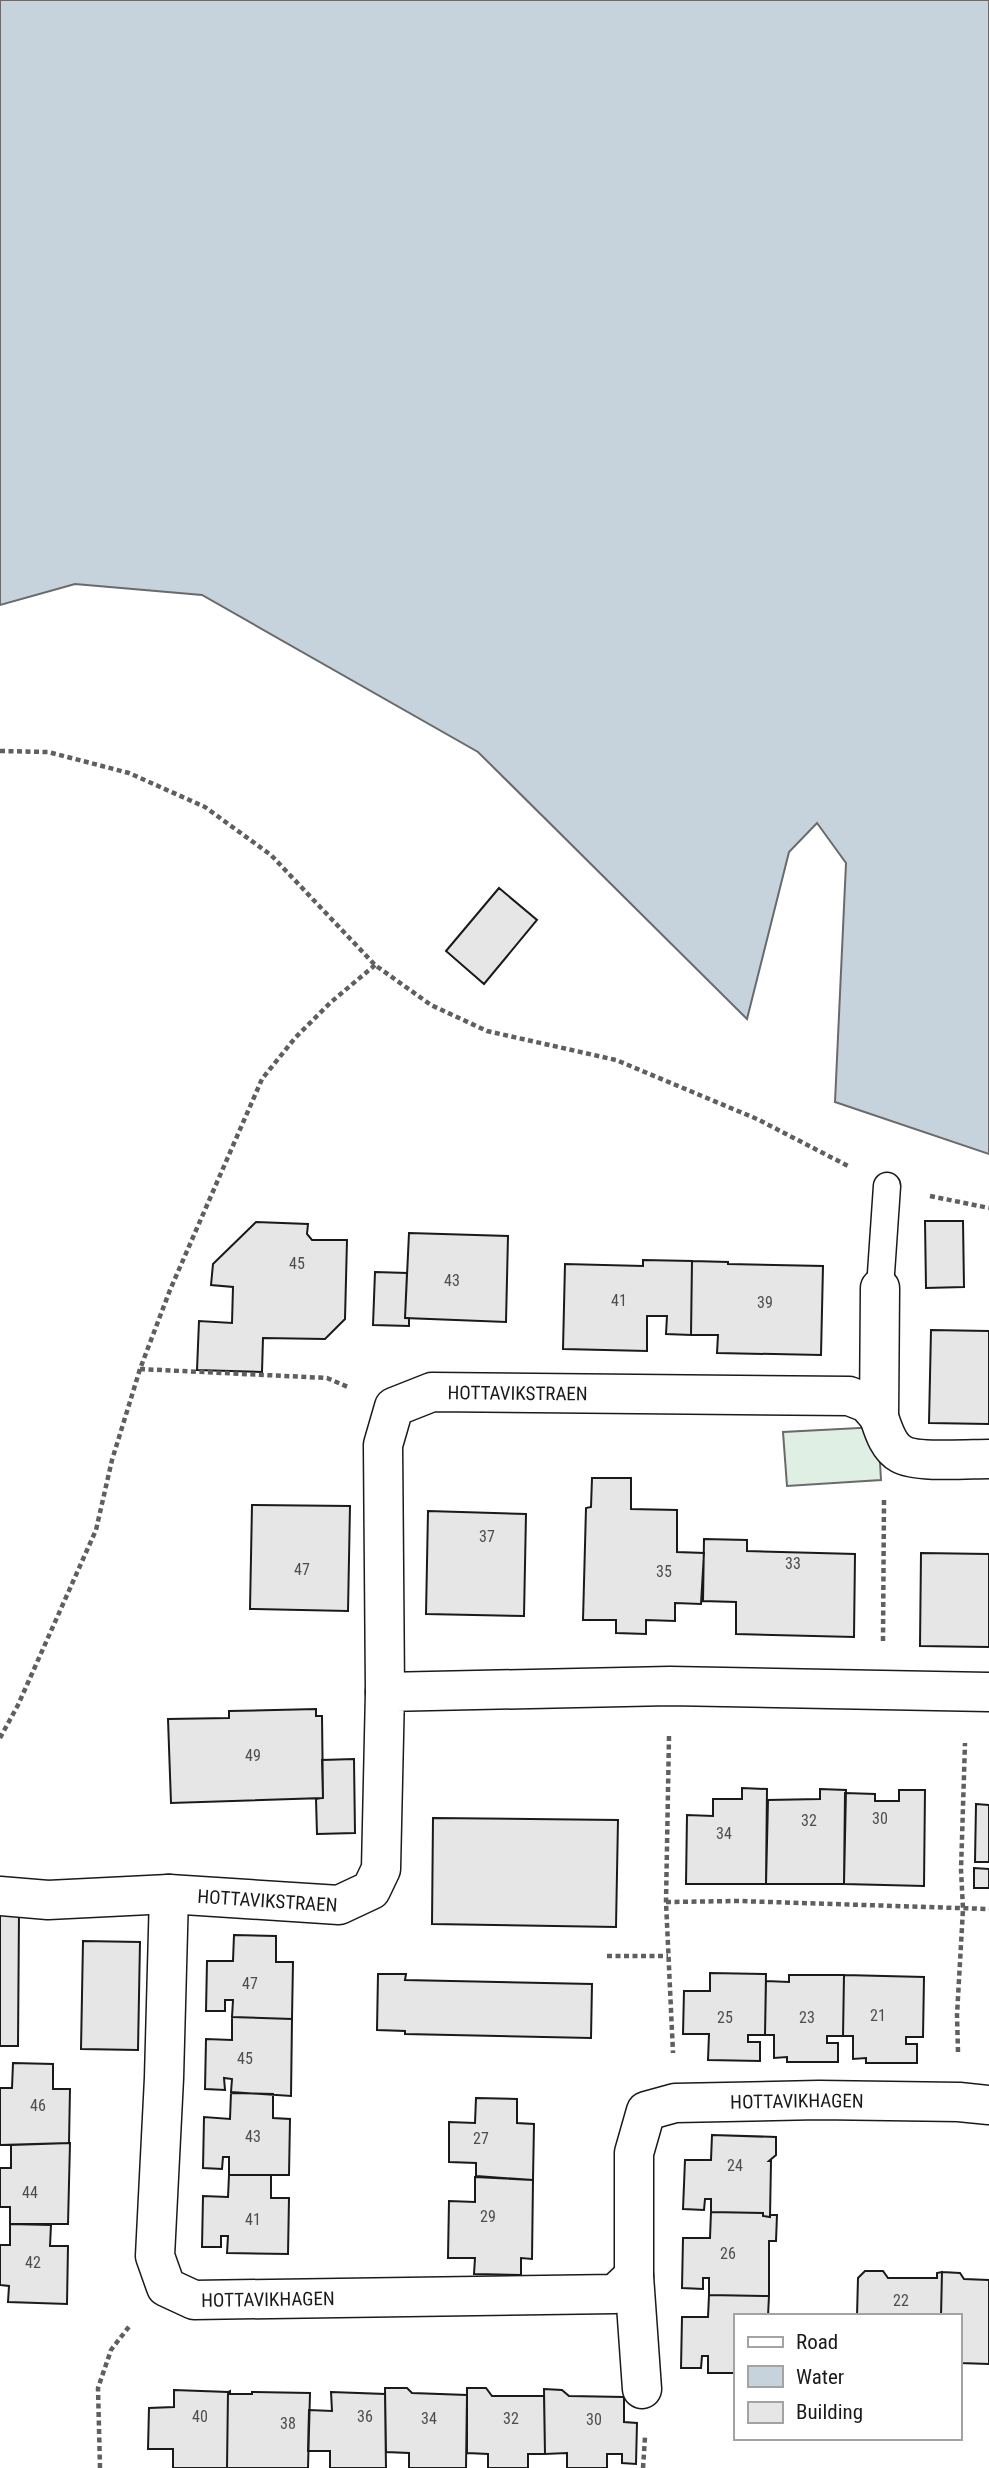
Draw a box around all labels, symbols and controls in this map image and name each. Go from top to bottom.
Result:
house number: 45 [289,1254,305,1273]
house number: 43 [444,1271,460,1290]
house number: 41 [611,1291,627,1310]
house number: 39 [757,1293,773,1312]
street label: HOTTAVIKSTRAEN [447,1381,588,1405]
house number: 37 [479,1527,495,1546]
house number: 33 [785,1554,801,1573]
house number: 47 [294,1560,310,1579]
house number: 35 [656,1562,672,1581]
house number: 49 [245,1746,261,1765]
house number: 30 [872,1809,888,1828]
house number: 32 [801,1811,817,1830]
house number: 34 [716,1824,732,1843]
street label: HOTTAVIKSTRAEN [197,1885,338,1917]
house number: 47 [242,1974,258,1993]
house number: 21 [870,2006,886,2025]
house number: 25 [717,2008,733,2027]
house number: 23 [799,2008,815,2027]
house number: 45 [237,2049,253,2068]
street label: HOTTAVIKHAGEN [730,2089,864,2114]
house number: 46 [30,2096,46,2115]
house number: 43 [245,2127,261,2146]
house number: 27 [473,2129,489,2148]
house number: 24 [727,2156,743,2175]
house number: 44 [22,2183,38,2202]
house number: 29 [480,2207,496,2226]
house number: 41 [245,2210,261,2229]
house number: 26 [720,2244,736,2263]
house number: 42 [25,2253,41,2272]
street label: HOTTAVIKHAGEN [201,2287,335,2312]
house number: 22 [893,2291,909,2310]
legend [734,2314,961,2440]
text: Road [796,2330,838,2354]
text: Water [796,2365,844,2389]
text: Building [796,2400,863,2424]
house number: 40 [192,2407,208,2426]
house number: 36 [357,2407,373,2426]
house number: 34 [421,2409,437,2428]
house number: 32 [503,2409,519,2428]
house number: 30 [586,2410,602,2429]
house number: 38 [280,2414,296,2433]

